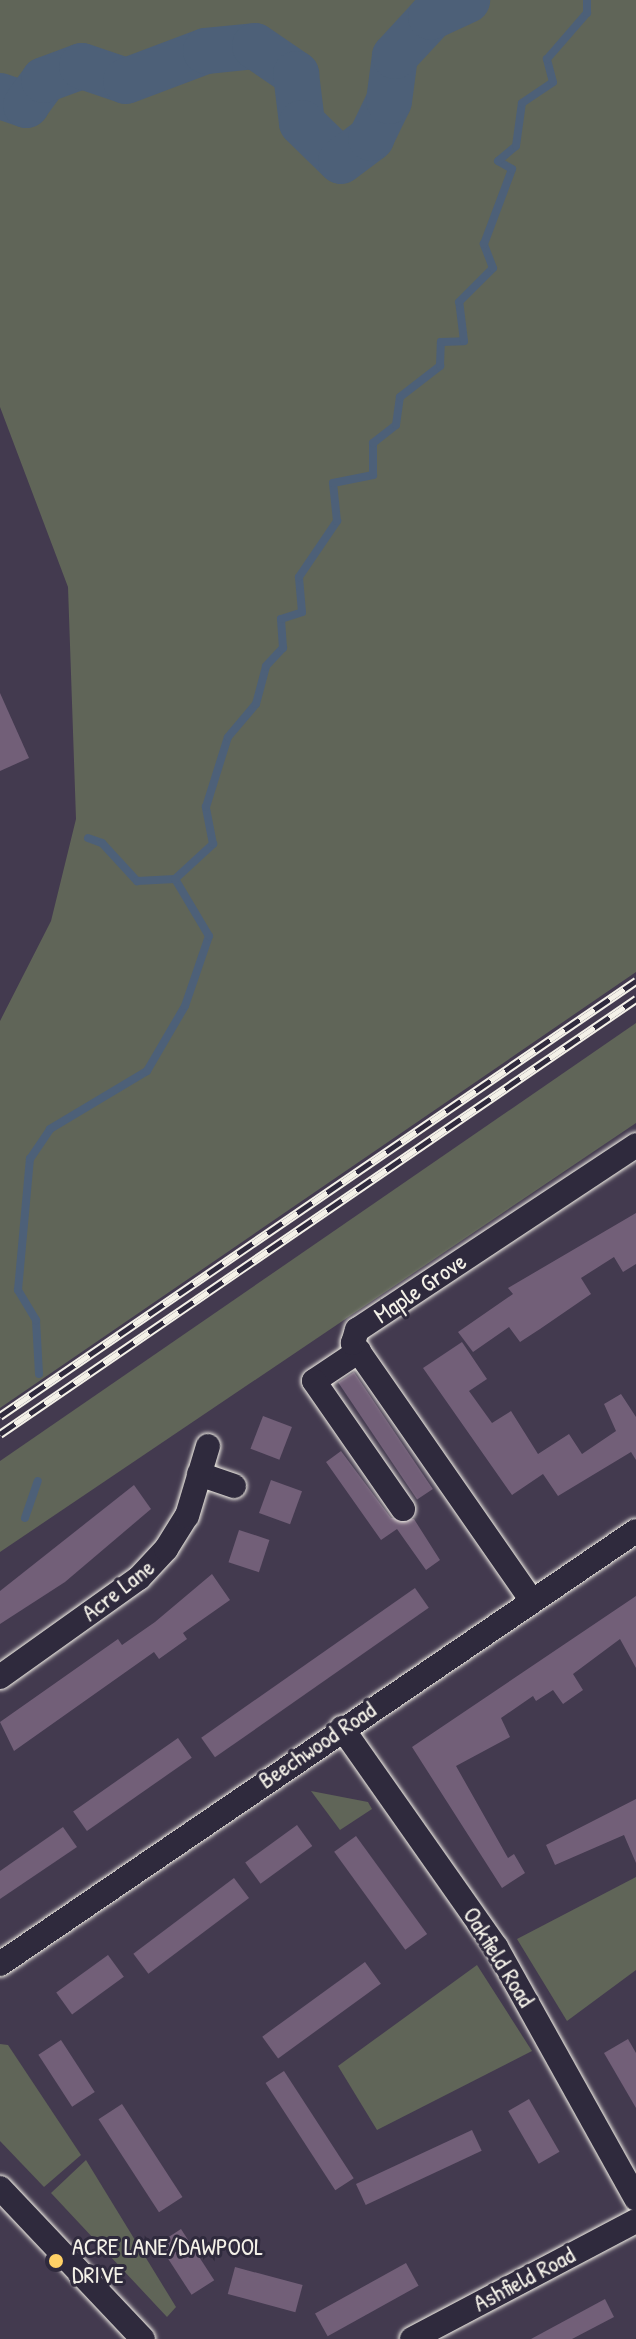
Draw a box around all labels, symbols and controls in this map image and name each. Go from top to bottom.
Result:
street label: Maple Grove [368,1247,472,1329]
street label: Acre Lane [76,1553,160,1627]
street label: Beechwood Road [253,1695,381,1795]
street label: Oakfield Road [457,1902,541,2012]
place label: ACRE LANE/DAWPOOL DRIVE [72,2233,263,2289]
street label: Ashfield Road [468,2240,580,2318]
marker: ACRE LANE/DAWPOOL DRIVE [47,2252,65,2270]

